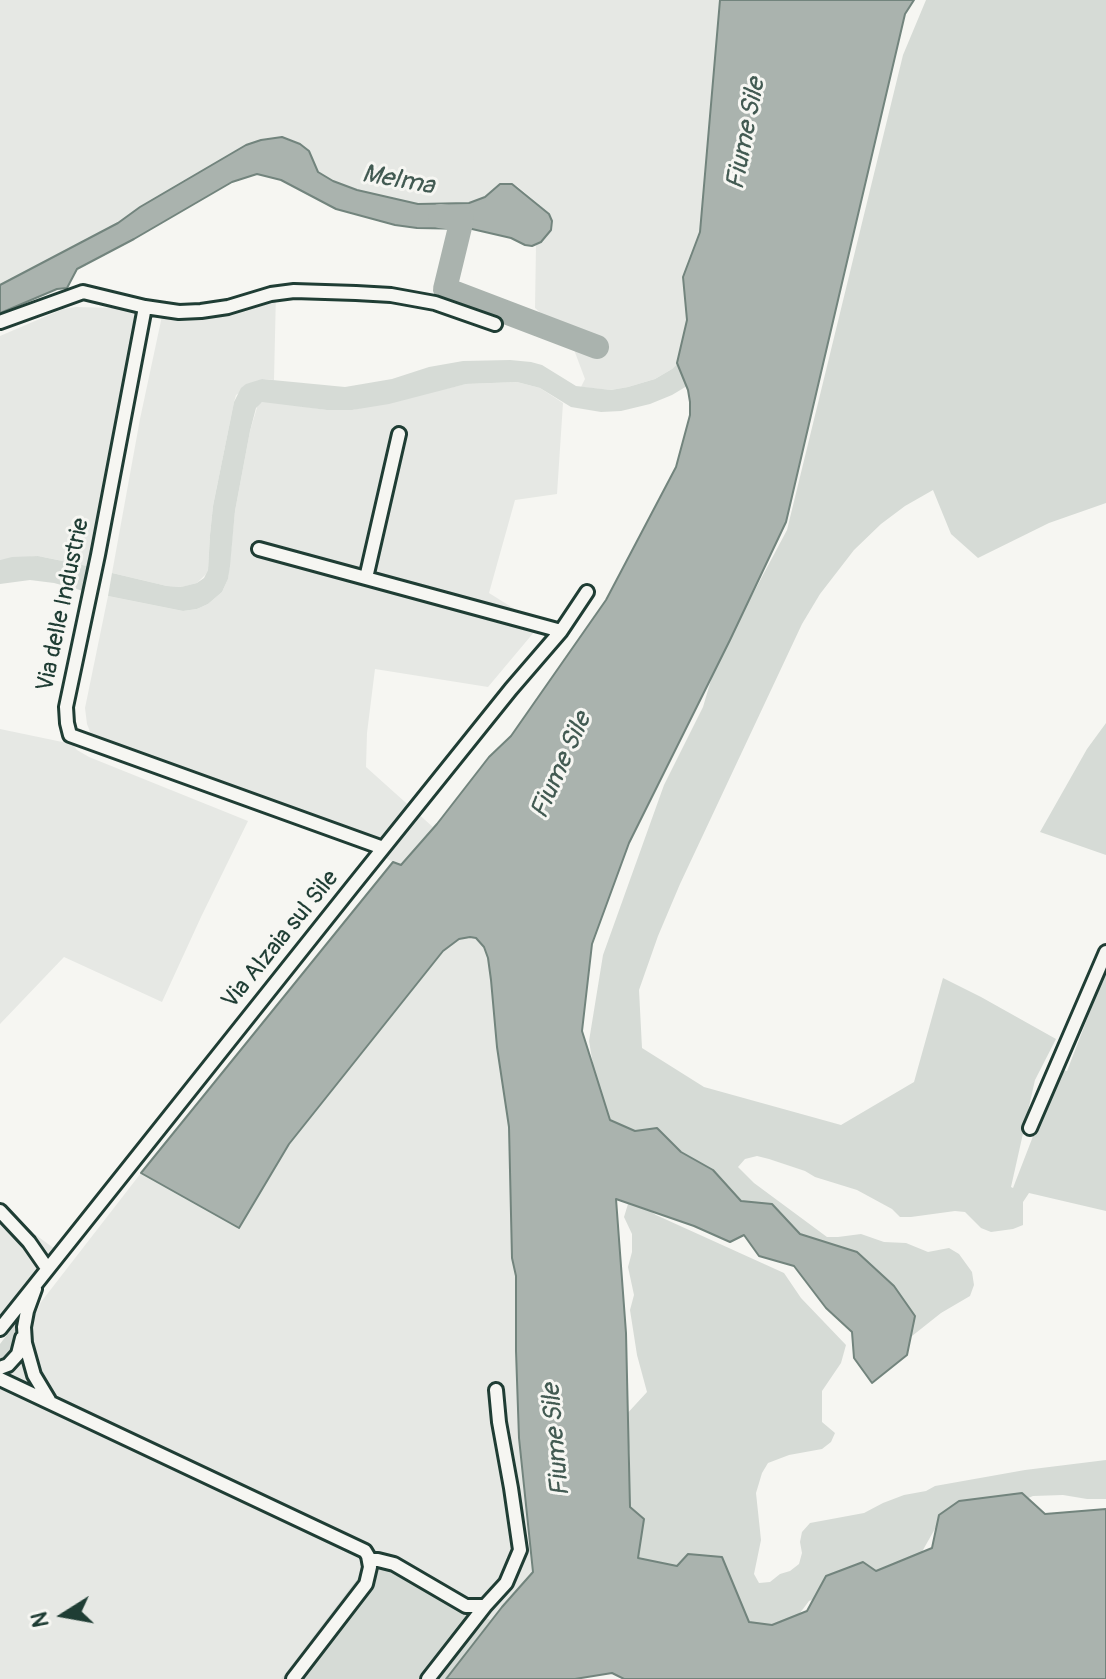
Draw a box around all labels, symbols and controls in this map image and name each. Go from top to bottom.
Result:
water label: Fiume Sile [721,76,773,192]
water label: Melma [359,159,437,203]
street label: Via delle Industrie [32,516,96,694]
water label: Fiume Sile [525,708,599,824]
street label: Via Alzaia sul Sile [216,865,346,1015]
water label: Fiume Sile [537,1382,577,1498]
north arrow [24,1575,104,1655]
text: N [25,1610,56,1630]

